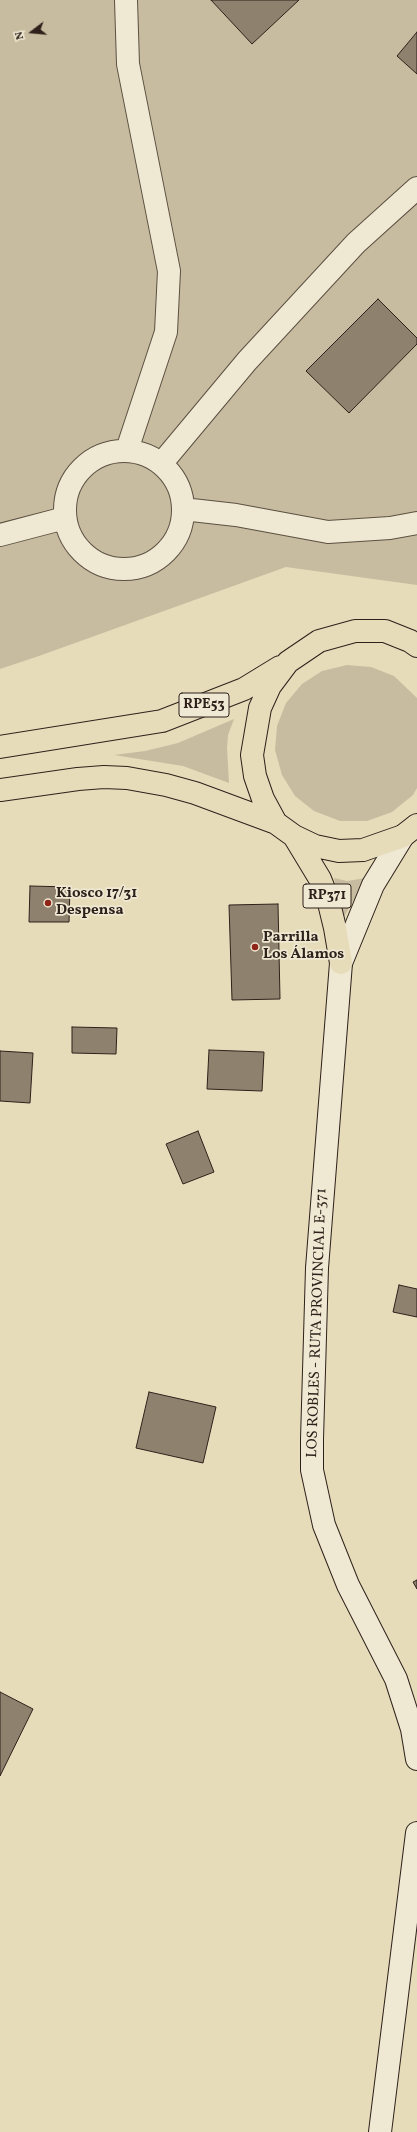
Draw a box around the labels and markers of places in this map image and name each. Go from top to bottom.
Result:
place label: Kiosco 17/31 Despensa [56,885,137,920]
marker: Kiosco 17/31 Despensa [43,898,53,908]
place label: Parrilla Los Álamos [263,929,344,964]
marker: Parrilla Los Álamos [250,942,260,952]

